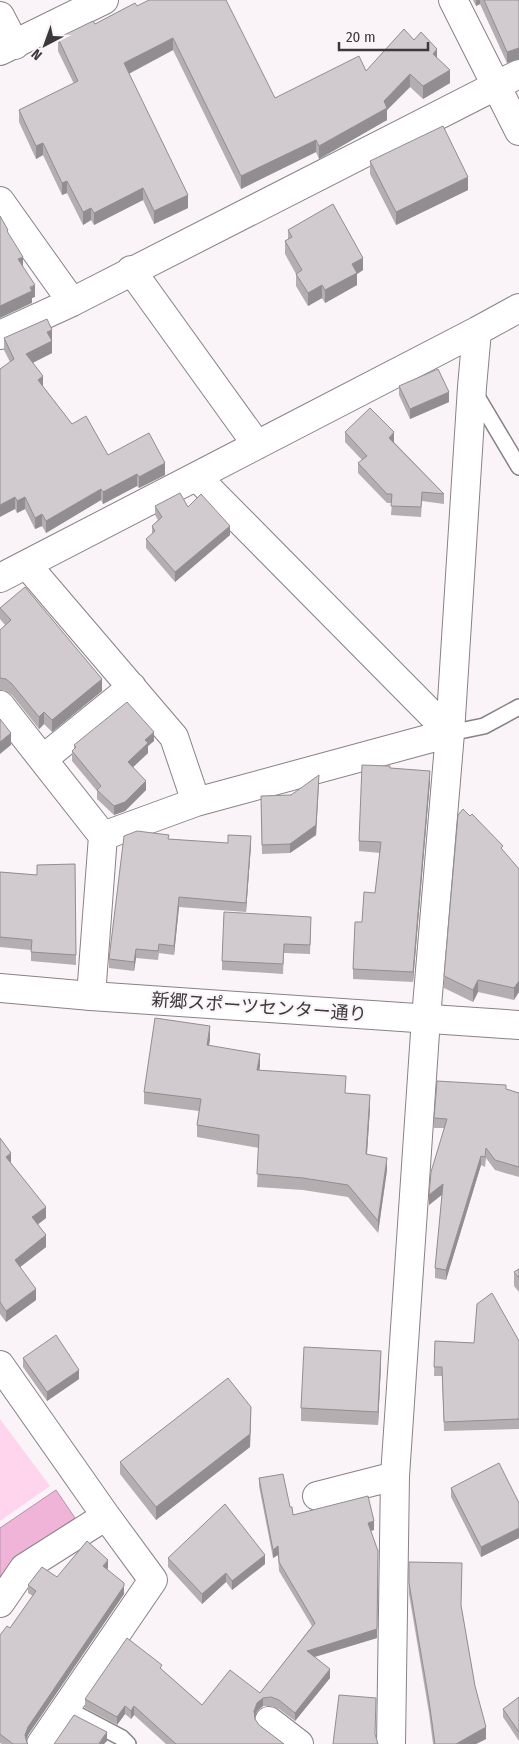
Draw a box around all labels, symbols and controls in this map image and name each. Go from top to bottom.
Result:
north arrow [20,20,70,70]
scale bar [339,20,428,52]
text: 20 m [346,28,376,46]
text: N [28,45,46,64]
street label: 新郷スポーツセンター通り [151,989,367,1025]

